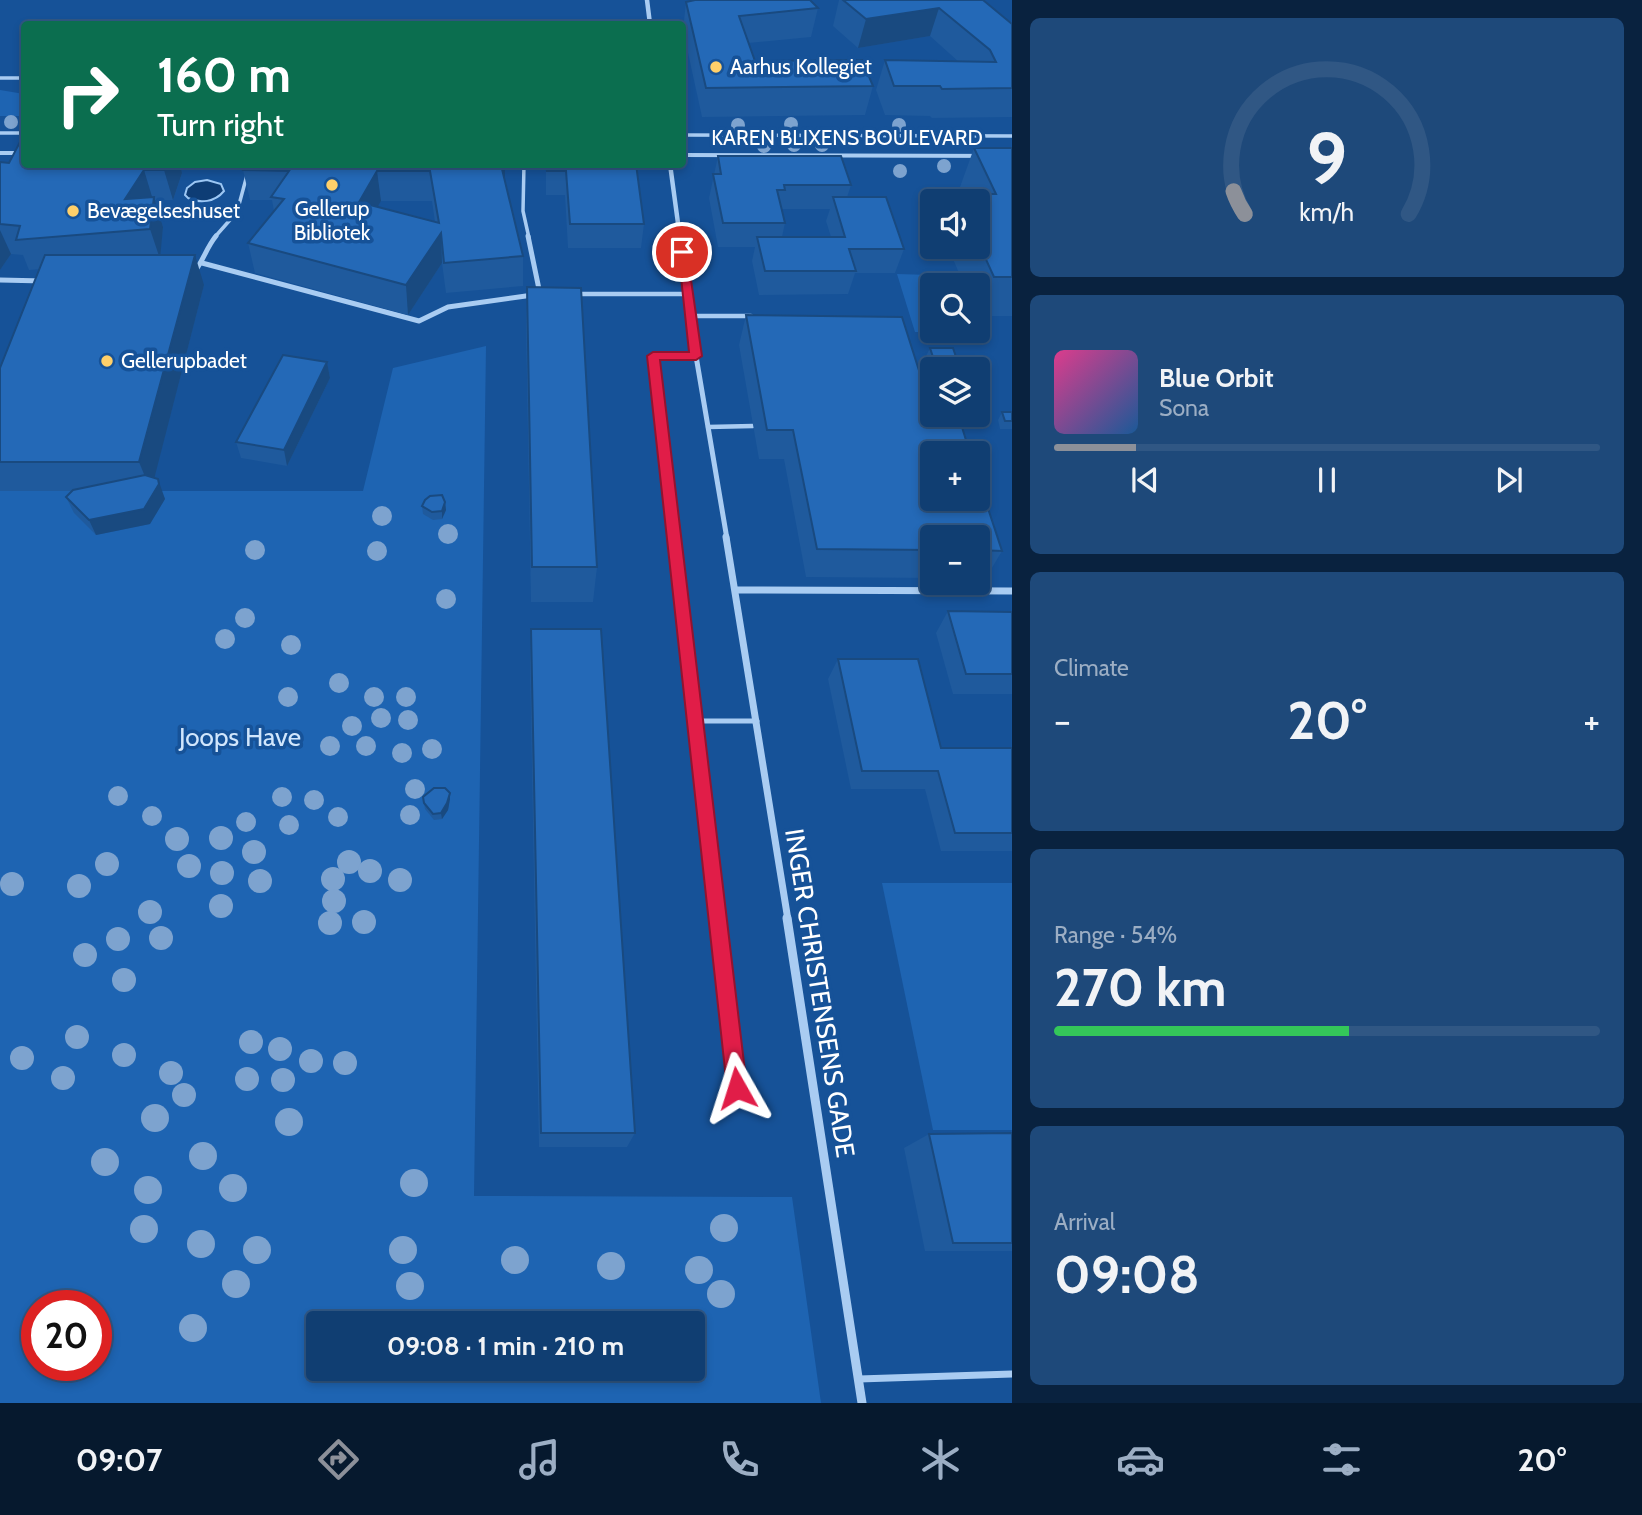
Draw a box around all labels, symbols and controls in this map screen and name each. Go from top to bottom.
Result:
text: 160 m [157,45,291,104]
icon: right [42,49,133,140]
place label: Aarhus Kollegiet [730,54,872,79]
marker: Aarhus Kollegiet [708,59,724,75]
text: Turn right [157,105,284,144]
text: 9 [1307,114,1347,202]
street label: KAREN BLIXENS BOULEVARD [711,125,983,150]
marker: Gellerup Bibliotek [324,177,340,193]
map controls [920,189,990,595]
button: sound [920,189,990,259]
place label: Gellerup Bibliotek [294,196,371,245]
text: km/h [1300,196,1354,226]
place label: Bevægelseshuset [87,198,240,223]
marker: Bevægelseshuset [65,203,81,219]
pin [652,222,712,282]
icon: arrive [663,233,701,271]
button: search [920,273,990,343]
place label: Gellerupbadet [121,348,247,373]
marker: Gellerupbadet [99,353,115,369]
button: layers [920,357,990,427]
text: Blue Orbit [1159,362,1274,394]
text: Sona [1159,394,1209,422]
button: + [920,441,990,511]
icon: previous [1126,461,1164,499]
icon: pause [1308,461,1346,499]
icon: next [1490,461,1528,499]
button: − [920,525,990,595]
text: Climate [1054,654,1129,682]
text: 20° [1287,689,1367,752]
text: − [1054,697,1071,744]
text: + [1583,697,1600,744]
park label: Joops Have [178,721,301,753]
street label: INGER CHRISTENSENS GADE [778,826,862,1160]
text: Range · 54% [1054,921,1177,949]
text: 270 km [1054,956,1226,1019]
position arrow [700,1051,774,1125]
text: Arrival [1054,1208,1115,1236]
text: 09:08 [1054,1243,1200,1306]
speed limit sign: 20 [21,1290,112,1381]
text: 09:08 · 1 min · 210 m [387,1330,624,1362]
icon: directions [314,1435,363,1484]
icon: music [515,1435,564,1484]
icon: phone [715,1435,764,1484]
icon: climate [916,1435,965,1484]
icon: car [1116,1435,1165,1484]
icon: filters [1317,1435,1366,1484]
text: 09:07 [76,1440,162,1479]
text: 20° [1517,1440,1566,1479]

